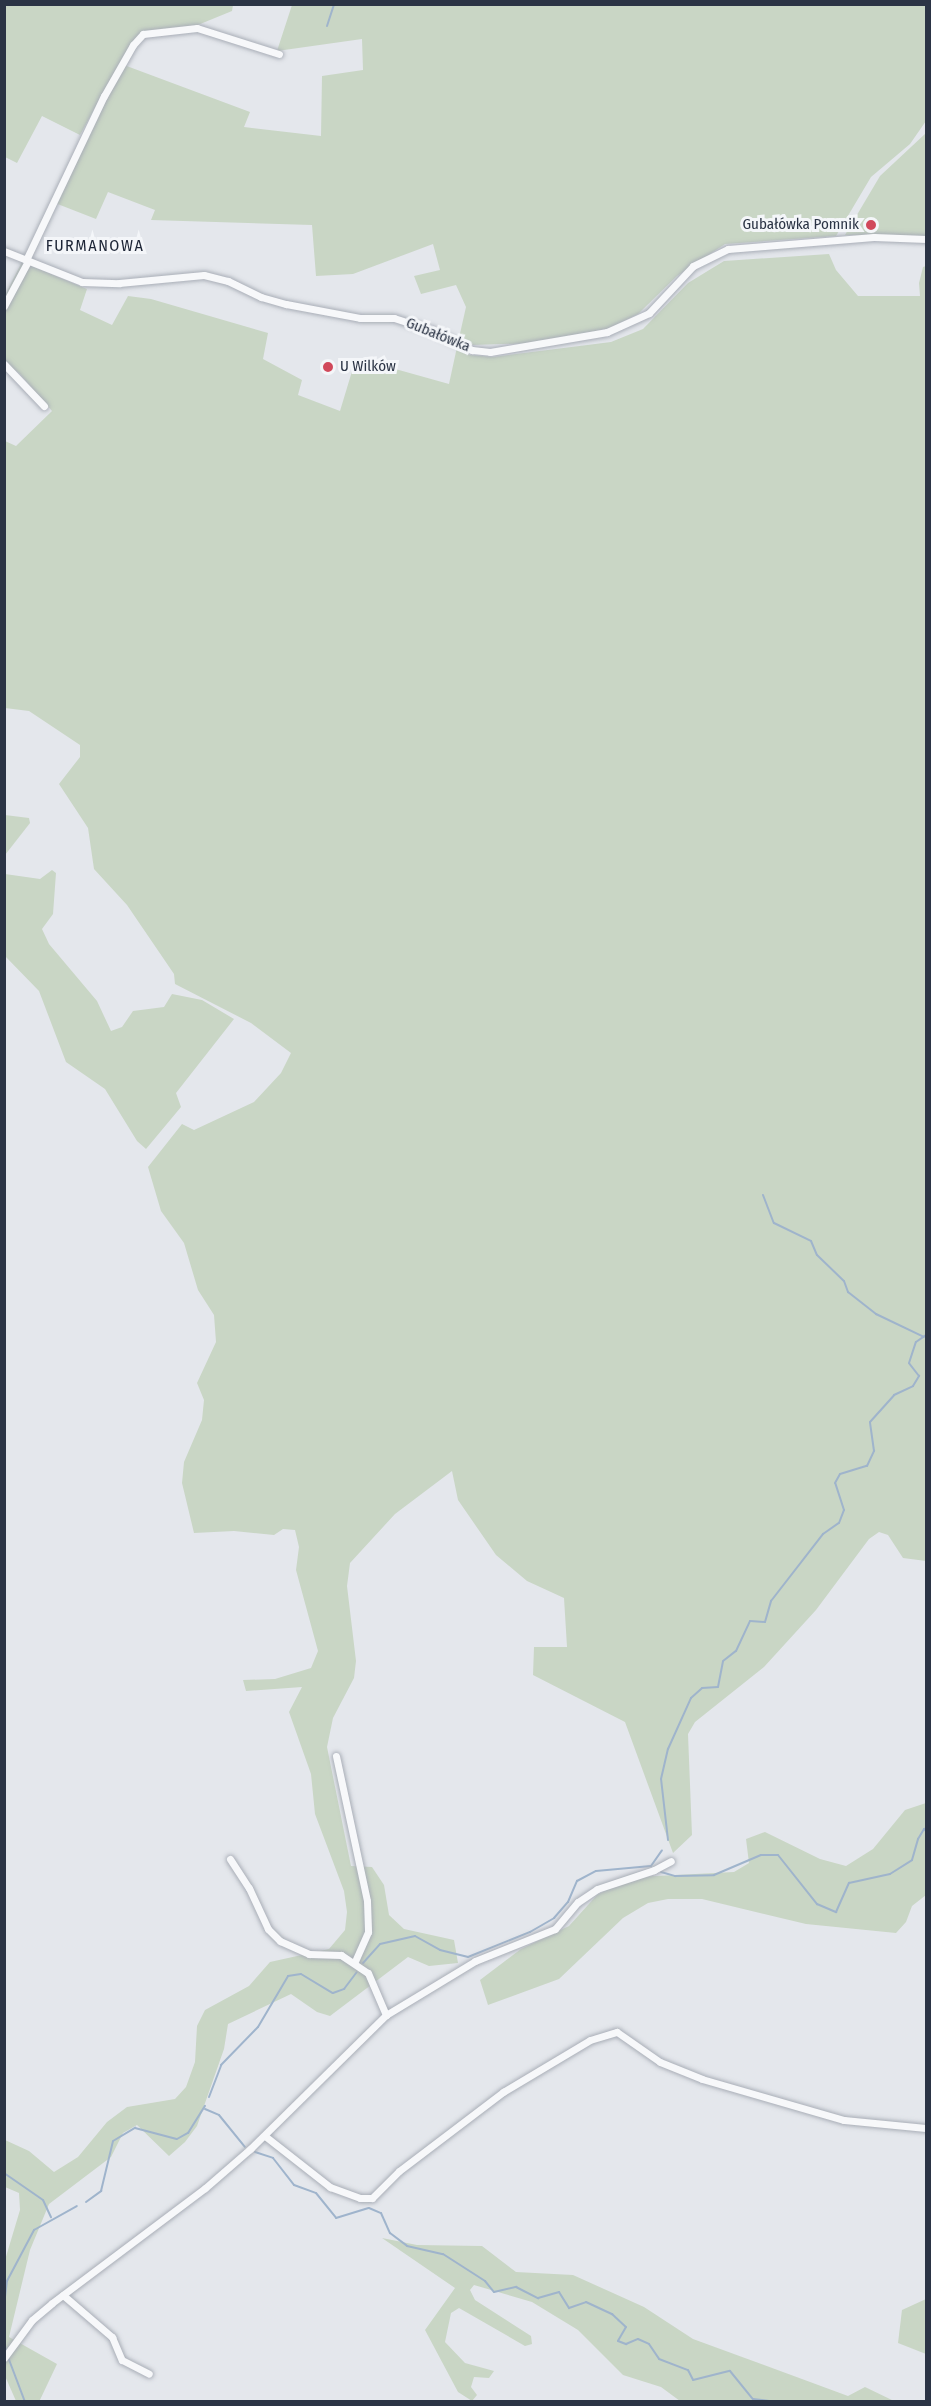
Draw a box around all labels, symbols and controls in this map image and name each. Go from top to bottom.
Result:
place label: Gubałówka Pomnik [742,216,859,234]
marker: Gubałówka Pomnik [864,218,878,232]
district label: FURMANOWA [46,236,144,256]
street label: Gubałówka [403,314,473,356]
place label: U Wilków [340,358,396,376]
marker: U Wilków [321,360,335,374]

